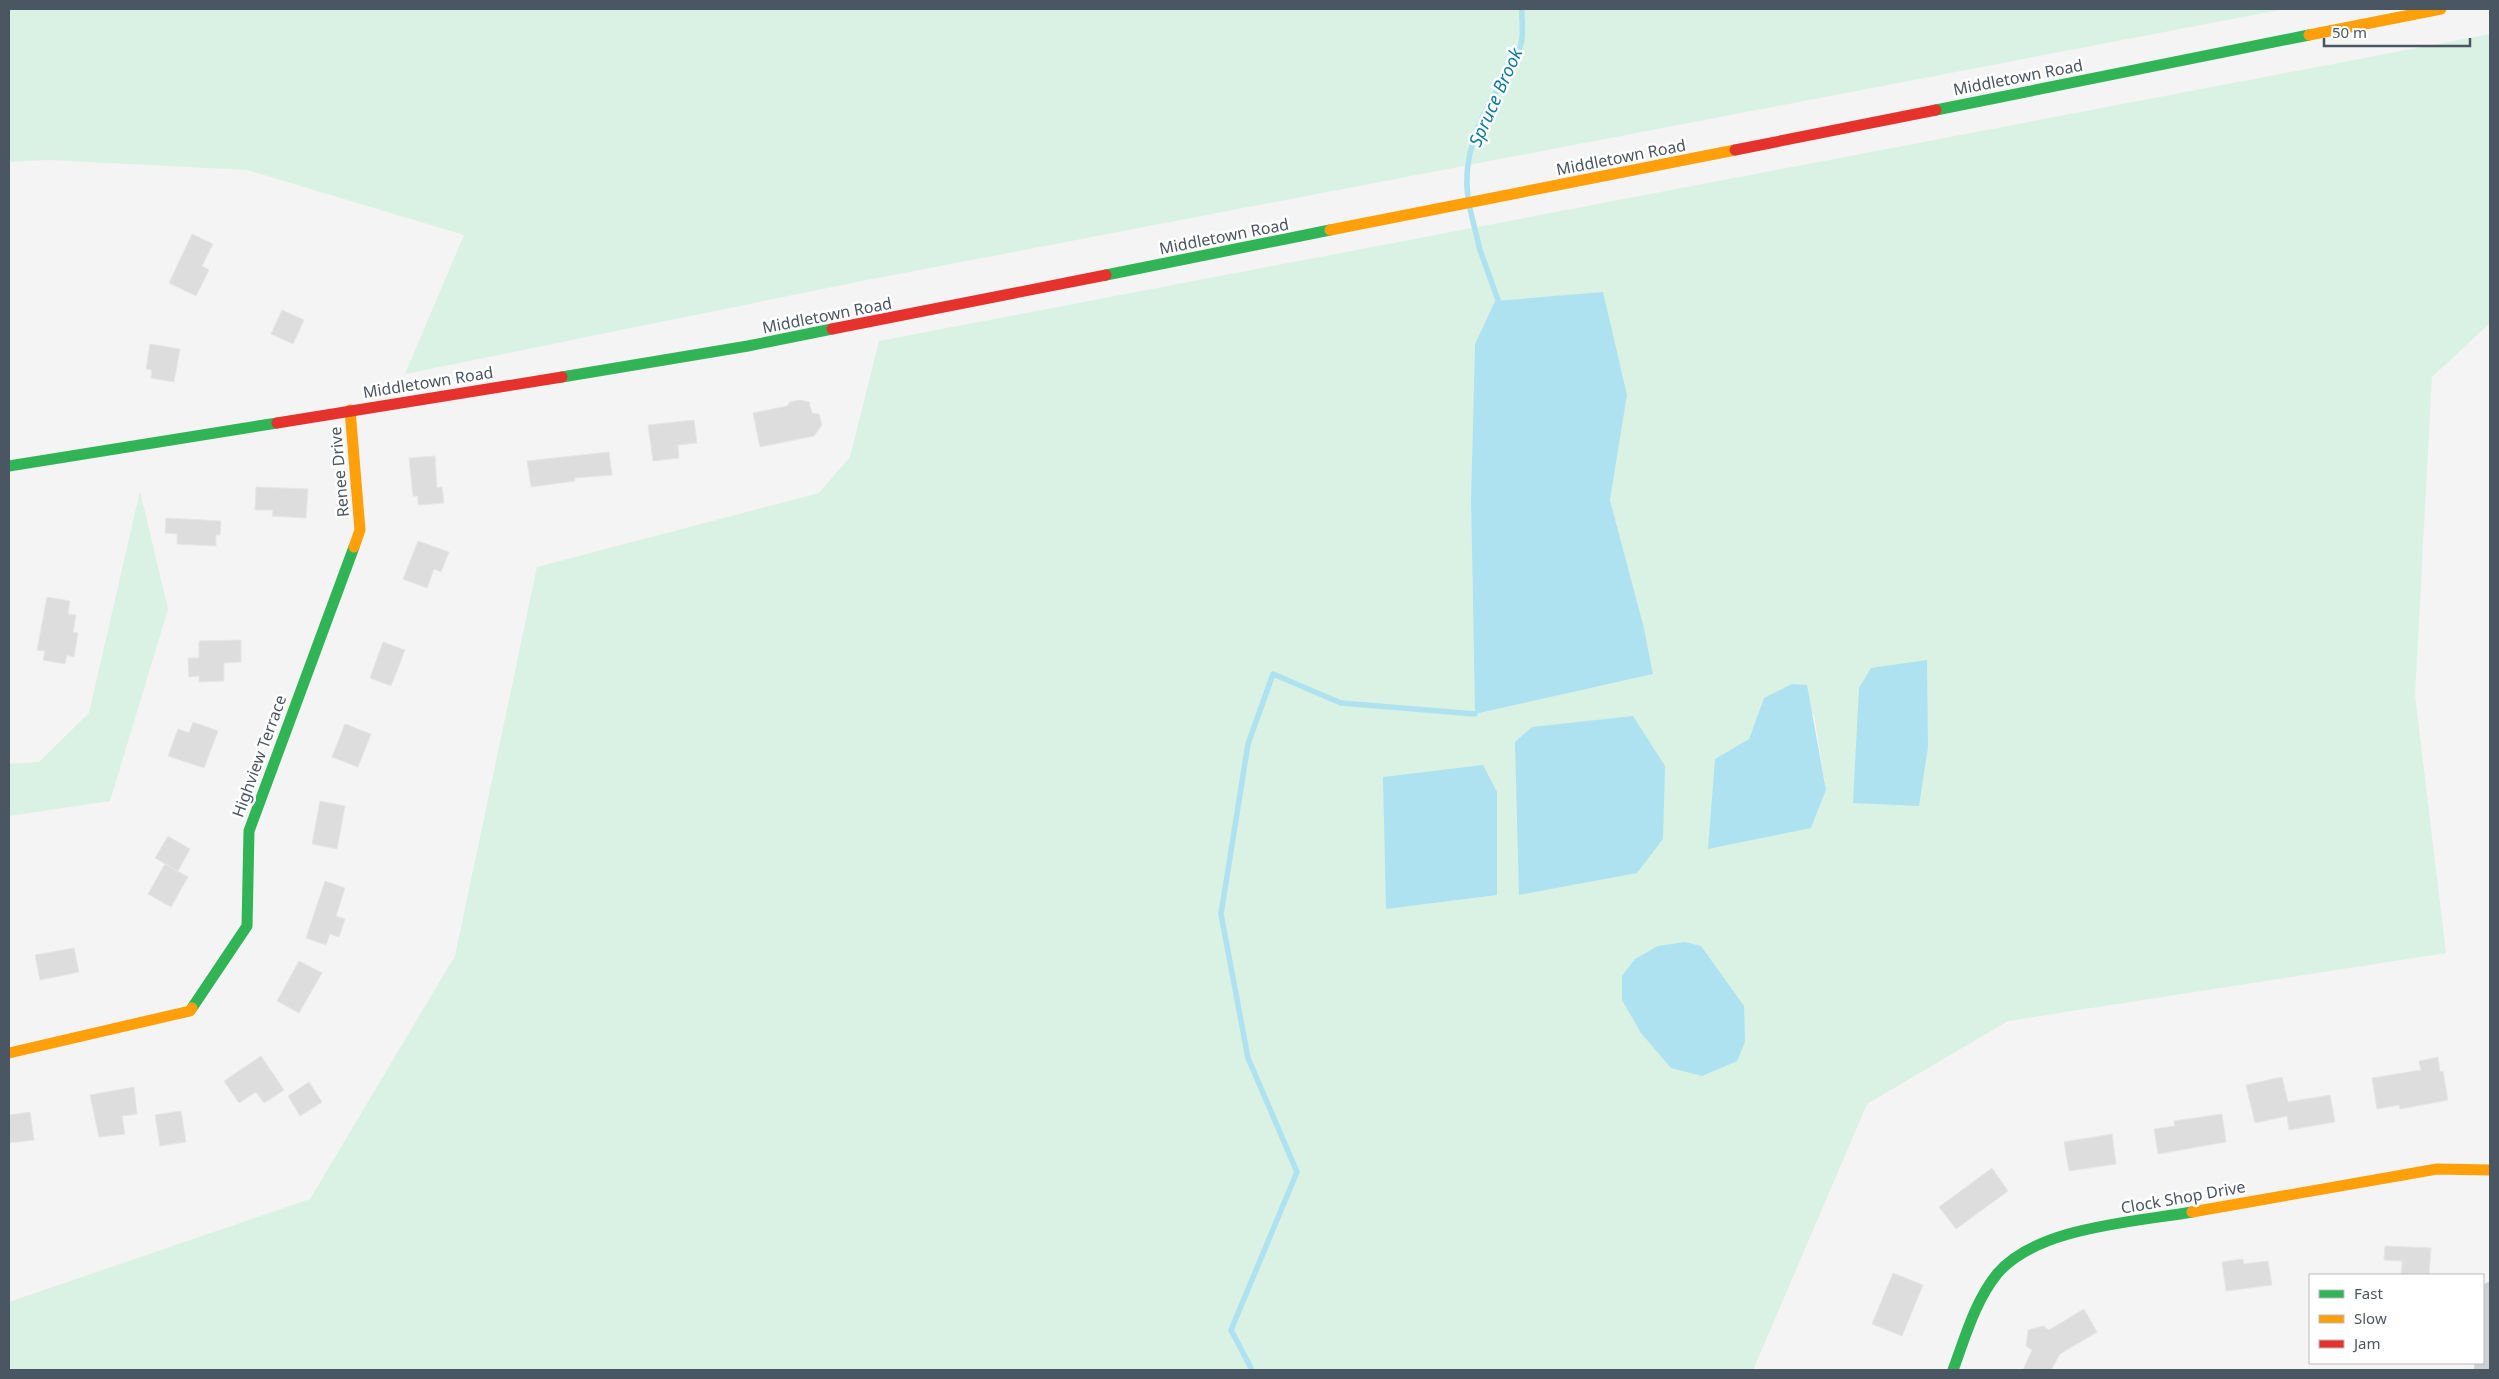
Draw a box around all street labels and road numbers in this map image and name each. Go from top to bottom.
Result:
street label: Middletown Road [1951,54,2085,100]
street label: Middletown Road [1554,134,1688,180]
street label: Middletown Road [1157,213,1291,259]
street label: Middletown Road [760,292,894,338]
street label: Middletown Road [361,361,495,403]
street label: Renee Drive [324,426,354,518]
street label: Highview Terrace [227,692,291,820]
street label: Clock Shop Drive [2119,1175,2247,1219]

